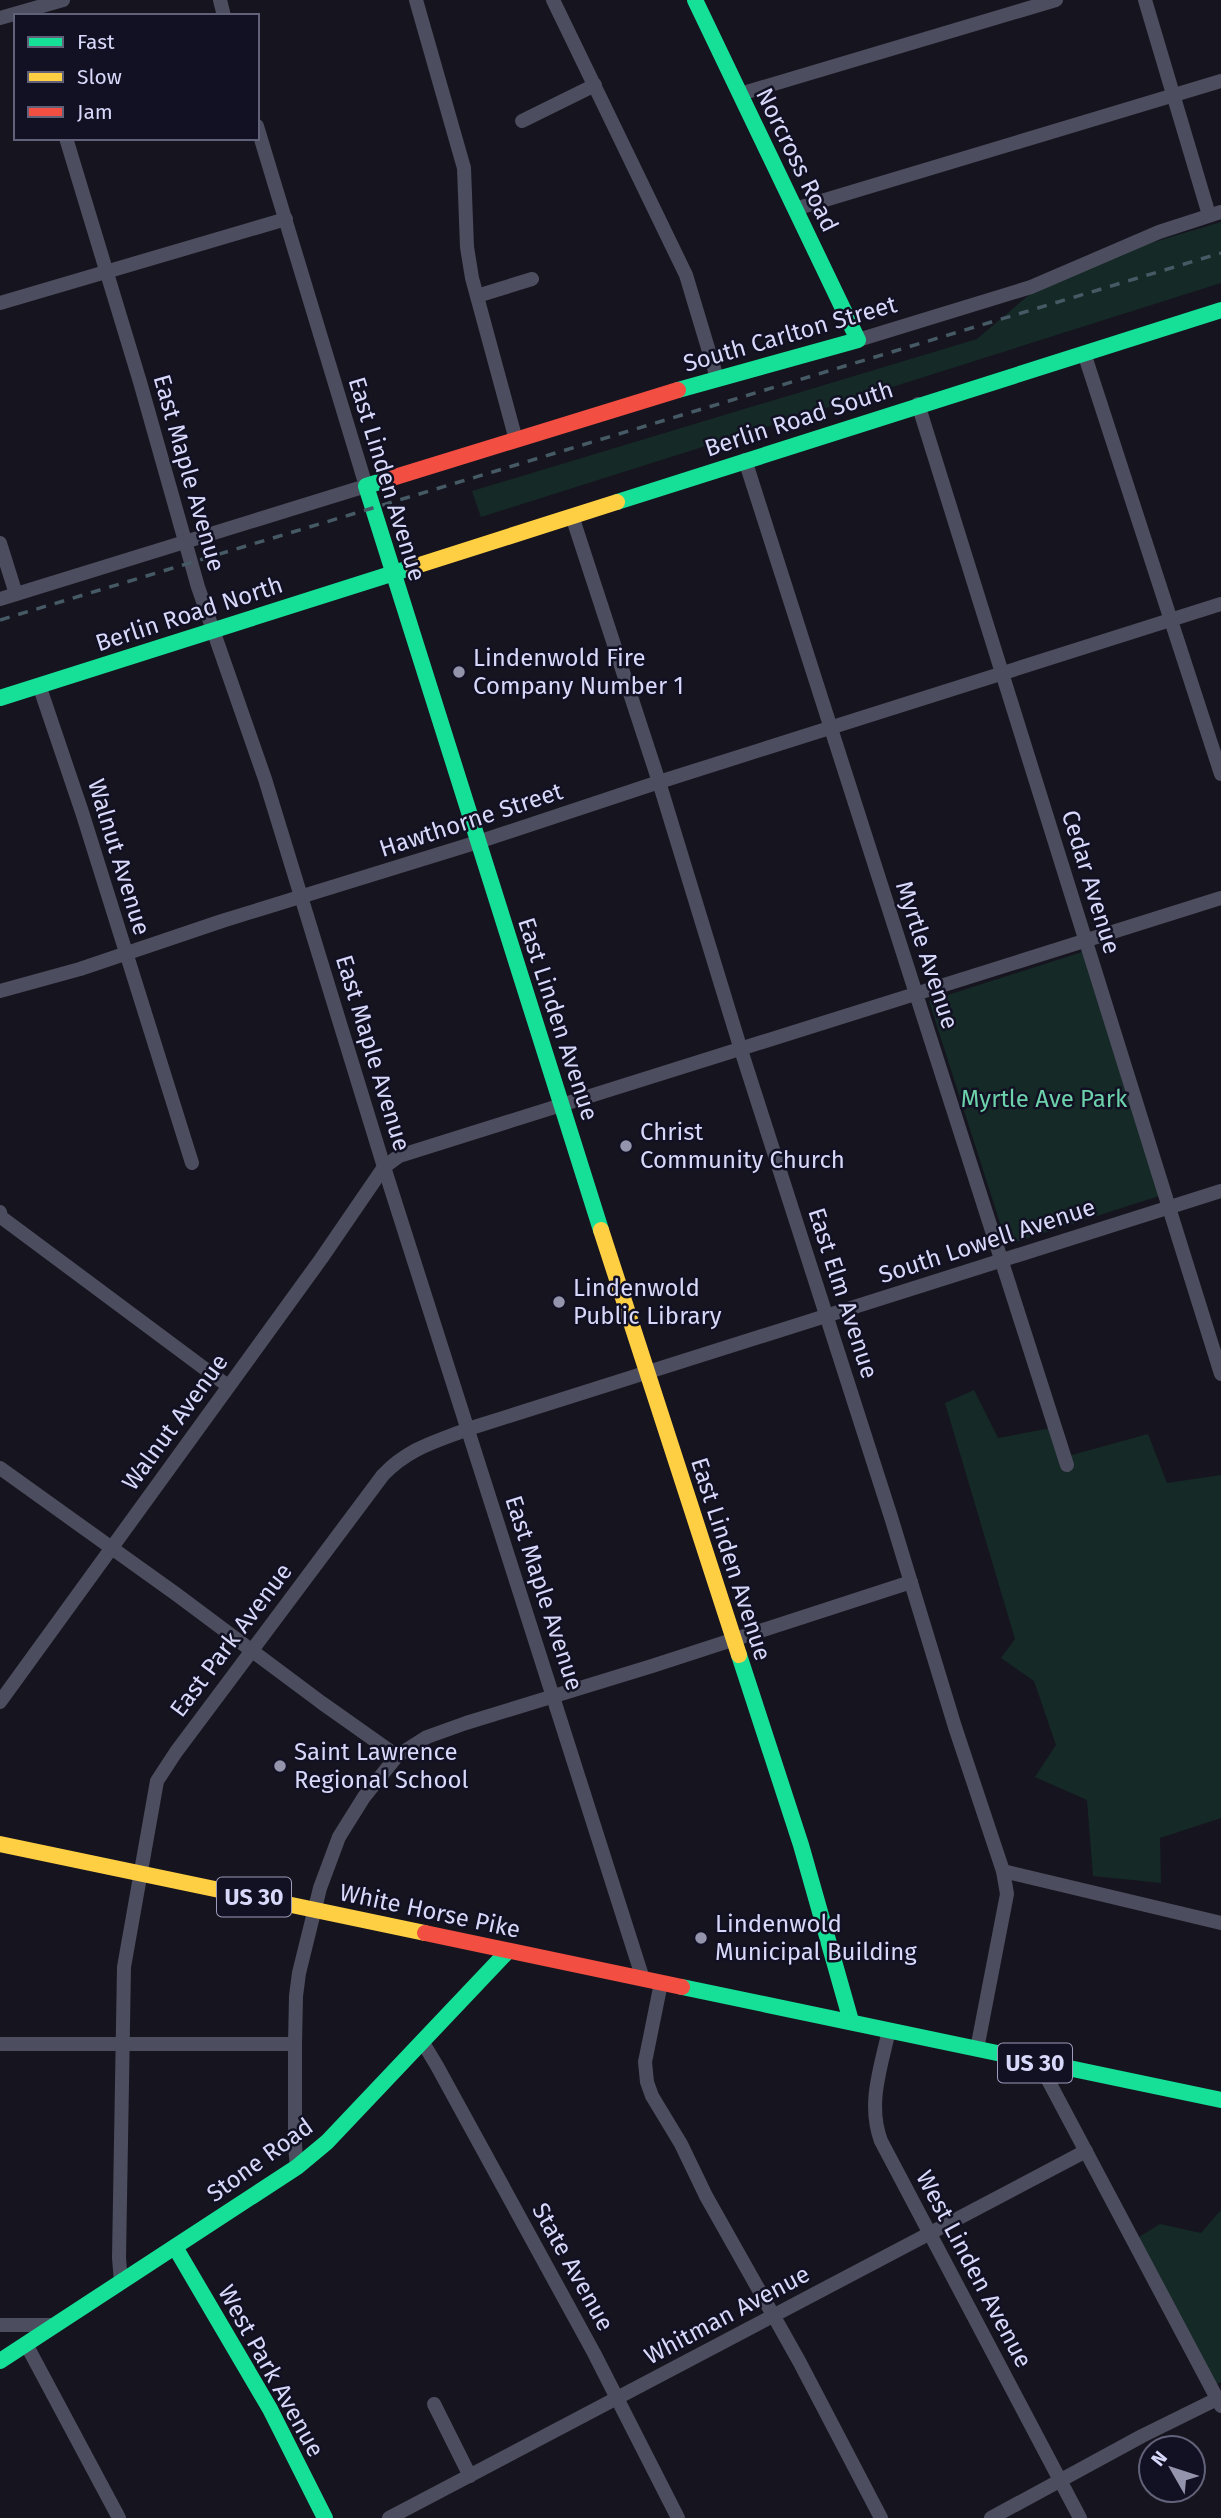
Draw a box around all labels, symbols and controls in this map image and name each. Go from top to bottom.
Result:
legend [14,14,259,140]
text: Fast [77,29,115,55]
text: Slow [77,64,122,90]
street label: Norcross Road [750,83,844,237]
text: Jam [77,99,113,125]
street label: South Carlton Street [680,290,900,378]
street label: East Maple Avenue [147,371,231,575]
street label: East Linden Avenue [343,374,431,584]
street label: Berlin Road South [701,375,897,463]
street label: Berlin Road North [92,571,286,657]
place label: Lindenwold Fire Company Number 1 [473,644,684,700]
marker: Lindenwold Fire Company Number 1 [451,664,467,680]
street label: Walnut Avenue [82,776,156,938]
street label: Hawthorne Street [376,777,567,863]
street label: Cedar Avenue [1056,807,1126,957]
street label: Myrtle Avenue [890,877,964,1033]
street label: East Linden Avenue [512,914,604,1124]
street label: East Maple Avenue [330,952,416,1154]
park label: Myrtle Ave Park [961,1085,1128,1113]
place label: Christ Community Church [640,1118,845,1174]
marker: Christ Community Church [618,1138,634,1154]
street label: South Lowell Avenue [875,1193,1099,1289]
street label: East Elm Avenue [802,1204,884,1382]
place label: Lindenwold Public Library [573,1274,722,1330]
marker: Lindenwold Public Library [551,1294,567,1310]
street label: Walnut Avenue [116,1348,234,1496]
street label: East Linden Avenue [685,1454,777,1664]
street label: East Maple Avenue [499,1492,589,1694]
street label: East Park Avenue [164,1558,298,1722]
place label: Saint Lawrence Regional School [294,1738,468,1794]
marker: Saint Lawrence Regional School [272,1758,288,1774]
road number: US 30 [217,1878,291,1916]
street label: White Horse Pike [337,1878,523,1944]
place label: Lindenwold Municipal Building [715,1910,917,1966]
marker: Lindenwold Municipal Building [693,1930,709,1946]
road number: US 30 [998,2044,1072,2082]
street label: Stone Road [202,2112,318,2208]
street label: West Linden Avenue [910,2166,1038,2372]
street label: State Avenue [526,2198,620,2336]
street label: Whitman Avenue [640,2260,814,2370]
street label: West Park Avenue [212,2280,330,2462]
north arrow [1137,2434,1207,2504]
text: N [1146,2446,1172,2471]

